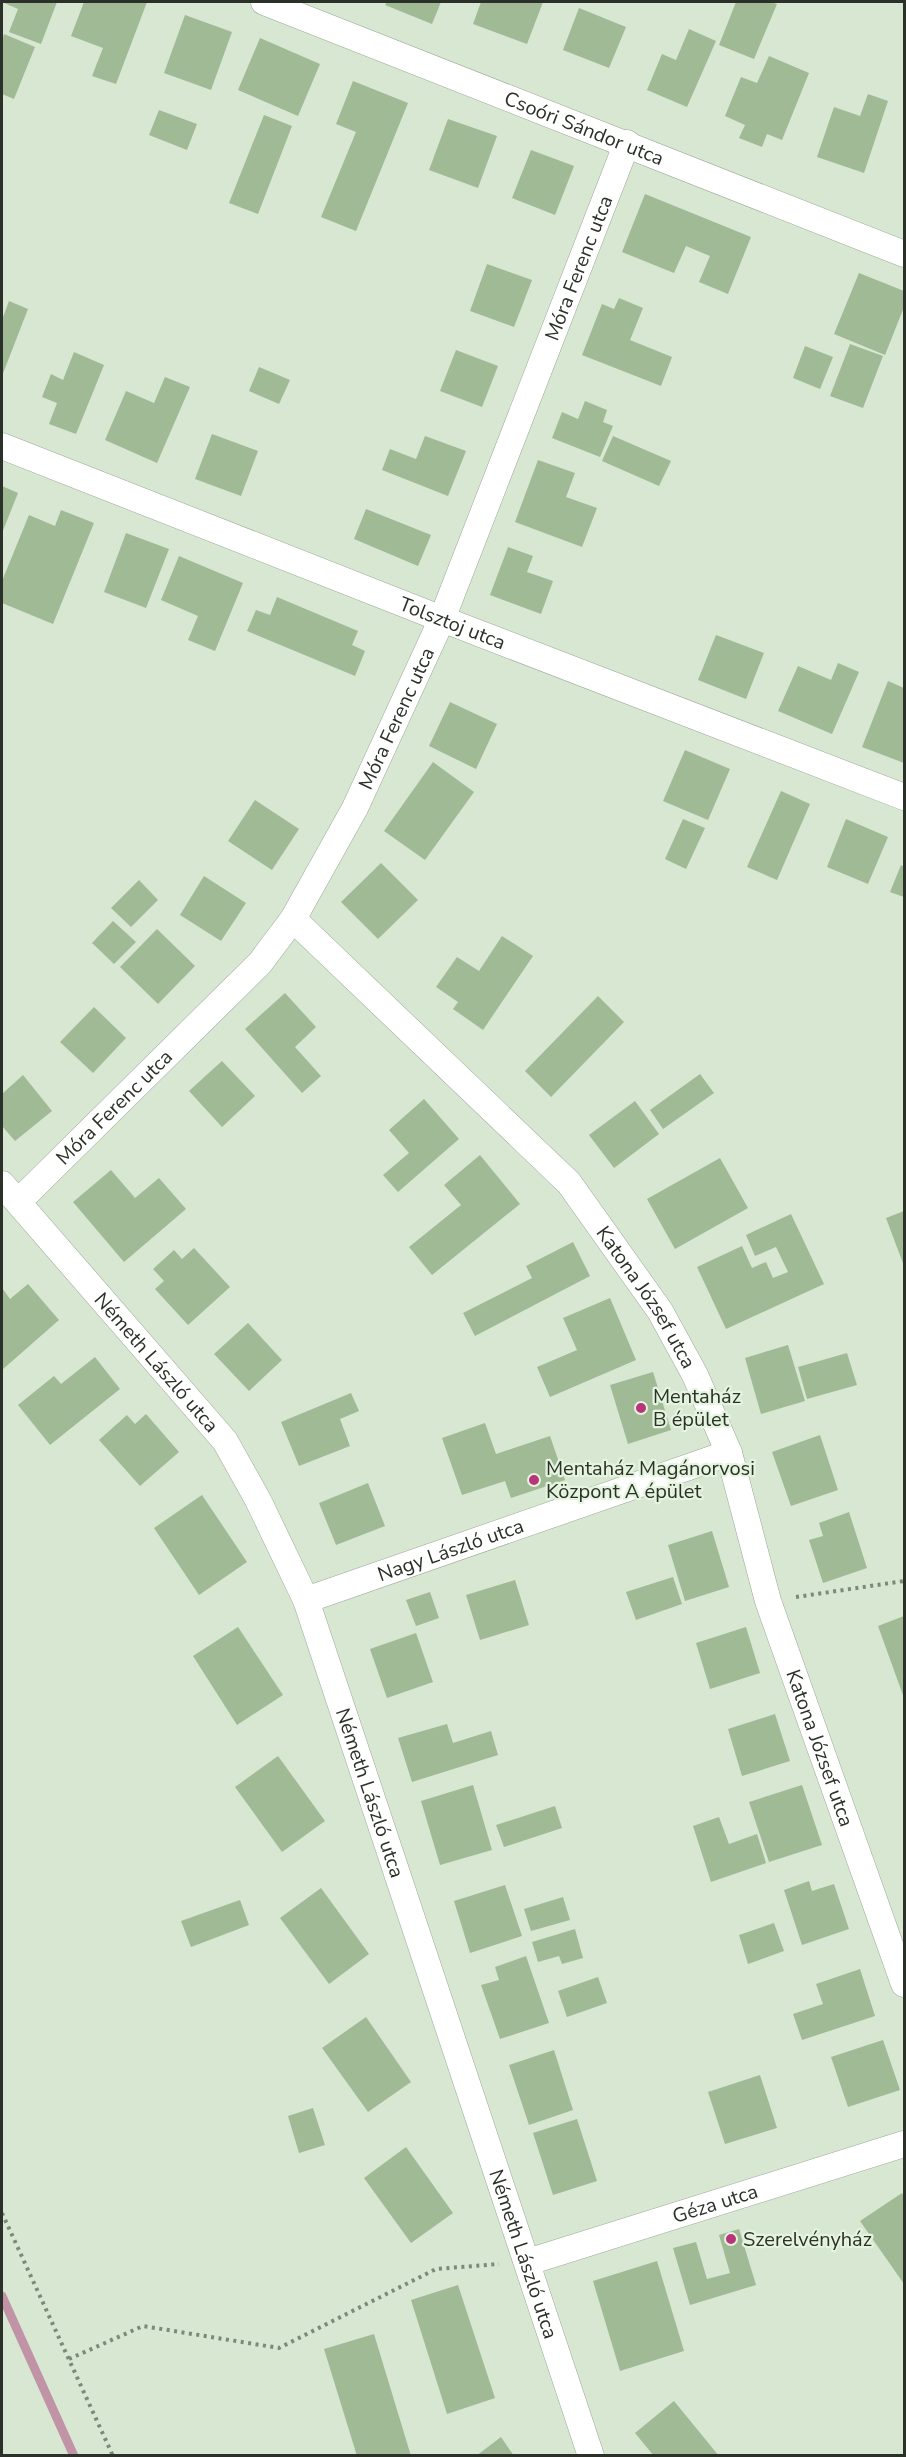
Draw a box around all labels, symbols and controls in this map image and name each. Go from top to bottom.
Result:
street label: Csoóri Sándor utca [500,85,668,172]
street label: Móra Ferenc utca [538,192,619,345]
street label: Tolsztoj utca [395,590,509,656]
street label: Móra Ferenc utca [352,643,441,794]
street label: Móra Ferenc utca [50,1044,179,1171]
street label: Katona József utca [590,1221,702,1373]
street label: Németh László utca [88,1287,225,1438]
place label: Mentaház B épület [653,1383,741,1433]
marker: Mentaház B épület [634,1401,648,1415]
place label: Mentaház Magánorvosi Központ A épület [546,1455,755,1505]
marker: Mentaház Magánorvosi Központ A épület [527,1473,541,1487]
street label: Nagy László utca [374,1512,527,1588]
street label: Katona József utca [779,1666,860,1830]
street label: Németh László utca [329,1705,410,1881]
street label: Németh László utca [482,2166,564,2342]
street label: Géza utca [669,2178,761,2230]
place label: Szerelvényház [743,2226,872,2253]
marker: Szerelvényház [724,2232,738,2246]

